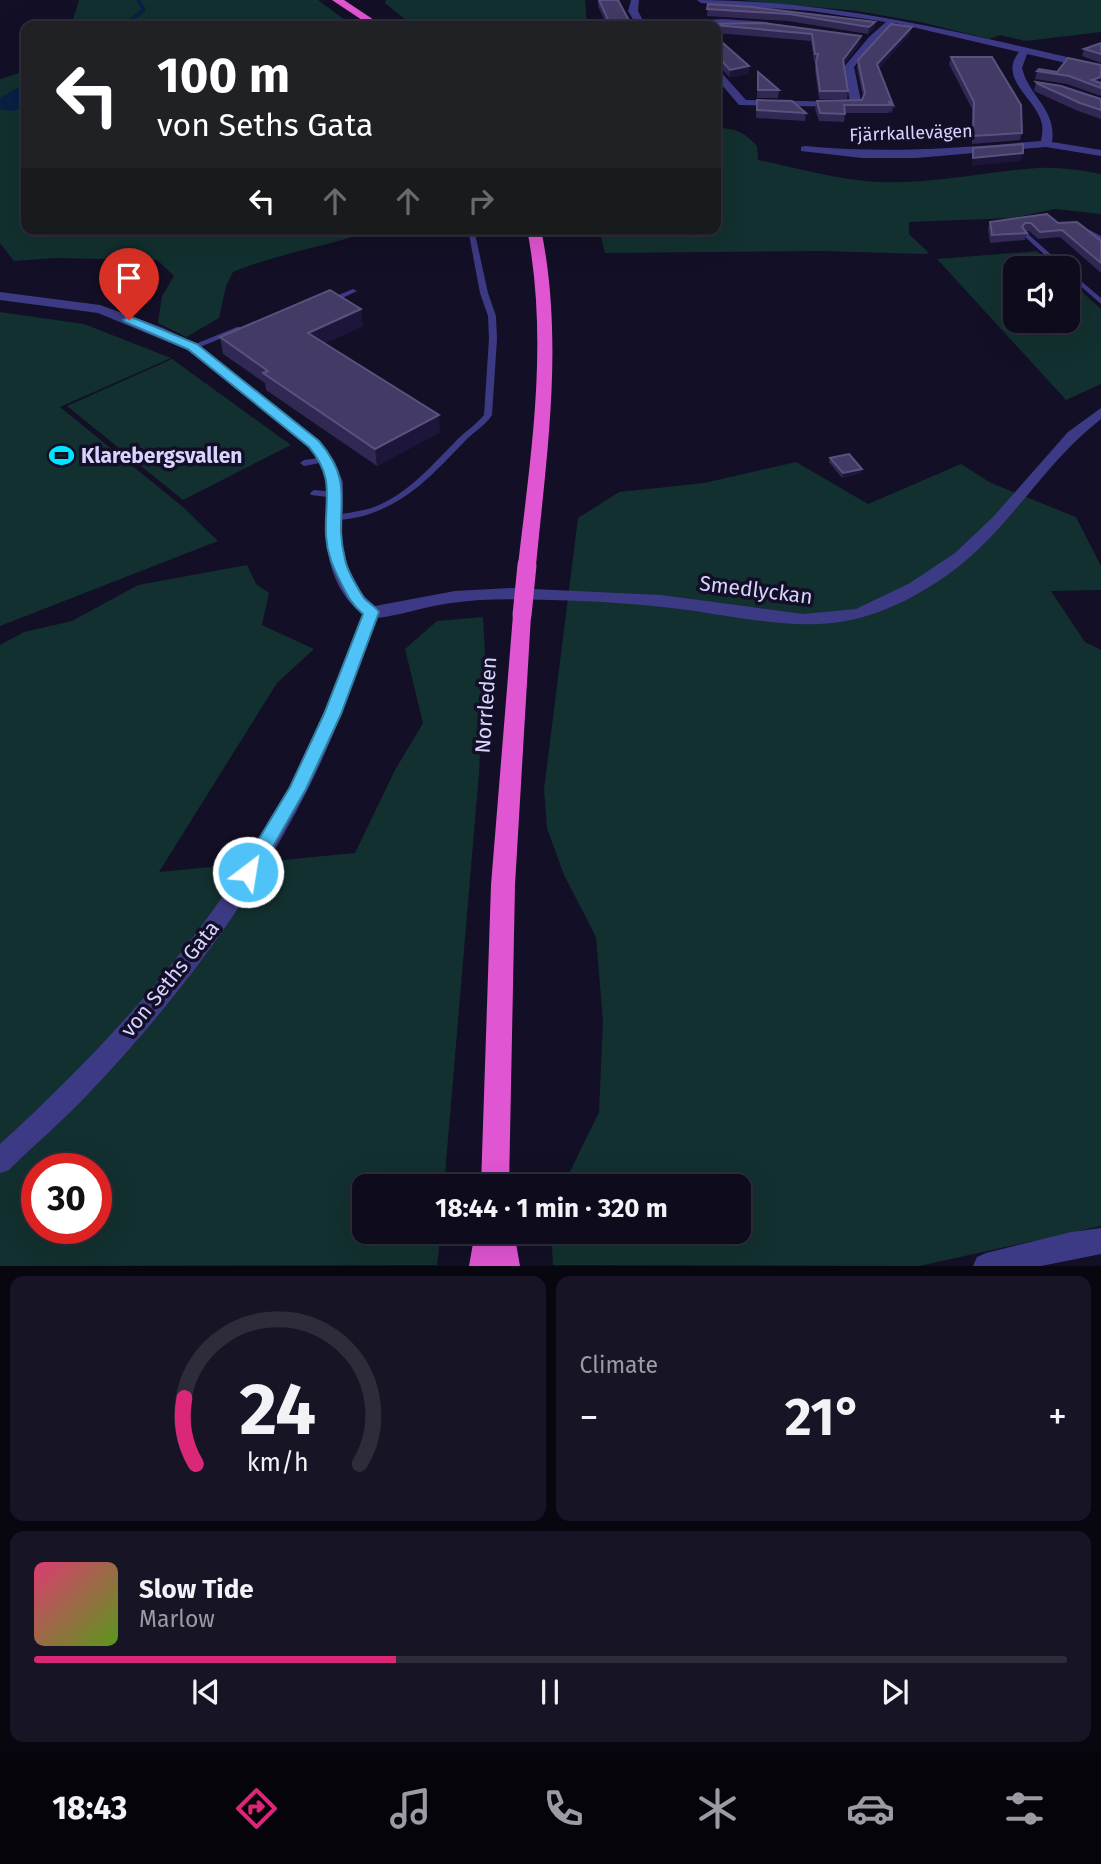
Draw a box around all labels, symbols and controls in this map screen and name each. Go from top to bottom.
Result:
text: 100 m [157,46,290,105]
icon: left [42,49,133,140]
text: von Seths Gata [157,106,373,144]
street label: Fjärrkallevägen [849,120,973,146]
icon: left [243,182,281,220]
icon: ahead [316,182,354,220]
icon: ahead [389,182,427,220]
icon: right [462,182,500,220]
pin [99,248,159,320]
map controls [1003,256,1080,333]
button: sound [1003,256,1080,333]
icon: arrive [110,259,148,297]
sports icon: Klarebergsvallen [47,442,75,470]
place label: Klarebergsvallen [81,443,242,469]
street label: Smedlyckan [698,570,814,610]
street label: Norrleden [470,656,502,754]
position arrow [211,835,285,909]
street label: von Seths Gata [115,916,225,1042]
speed limit sign: 30 [21,1153,112,1244]
text: 18:44 · 1 min · 320 m [435,1193,668,1224]
text: Climate [580,1351,658,1379]
text: 24 [239,1367,316,1454]
text: 21° [785,1386,862,1449]
text: − [580,1394,599,1440]
text: + [1048,1394,1067,1440]
text: km/h [247,1448,309,1478]
text: Slow Tide [139,1574,254,1605]
text: Marlow [139,1605,215,1633]
icon: previous [187,1673,225,1711]
icon: pause [531,1673,569,1711]
icon: next [876,1673,914,1711]
icon: directions [232,1784,281,1833]
icon: music [386,1784,435,1833]
icon: phone [539,1784,588,1833]
icon: climate [693,1784,742,1833]
icon: car [846,1784,895,1833]
icon: filters [1000,1784,1049,1833]
text: 18:43 [52,1789,127,1827]

